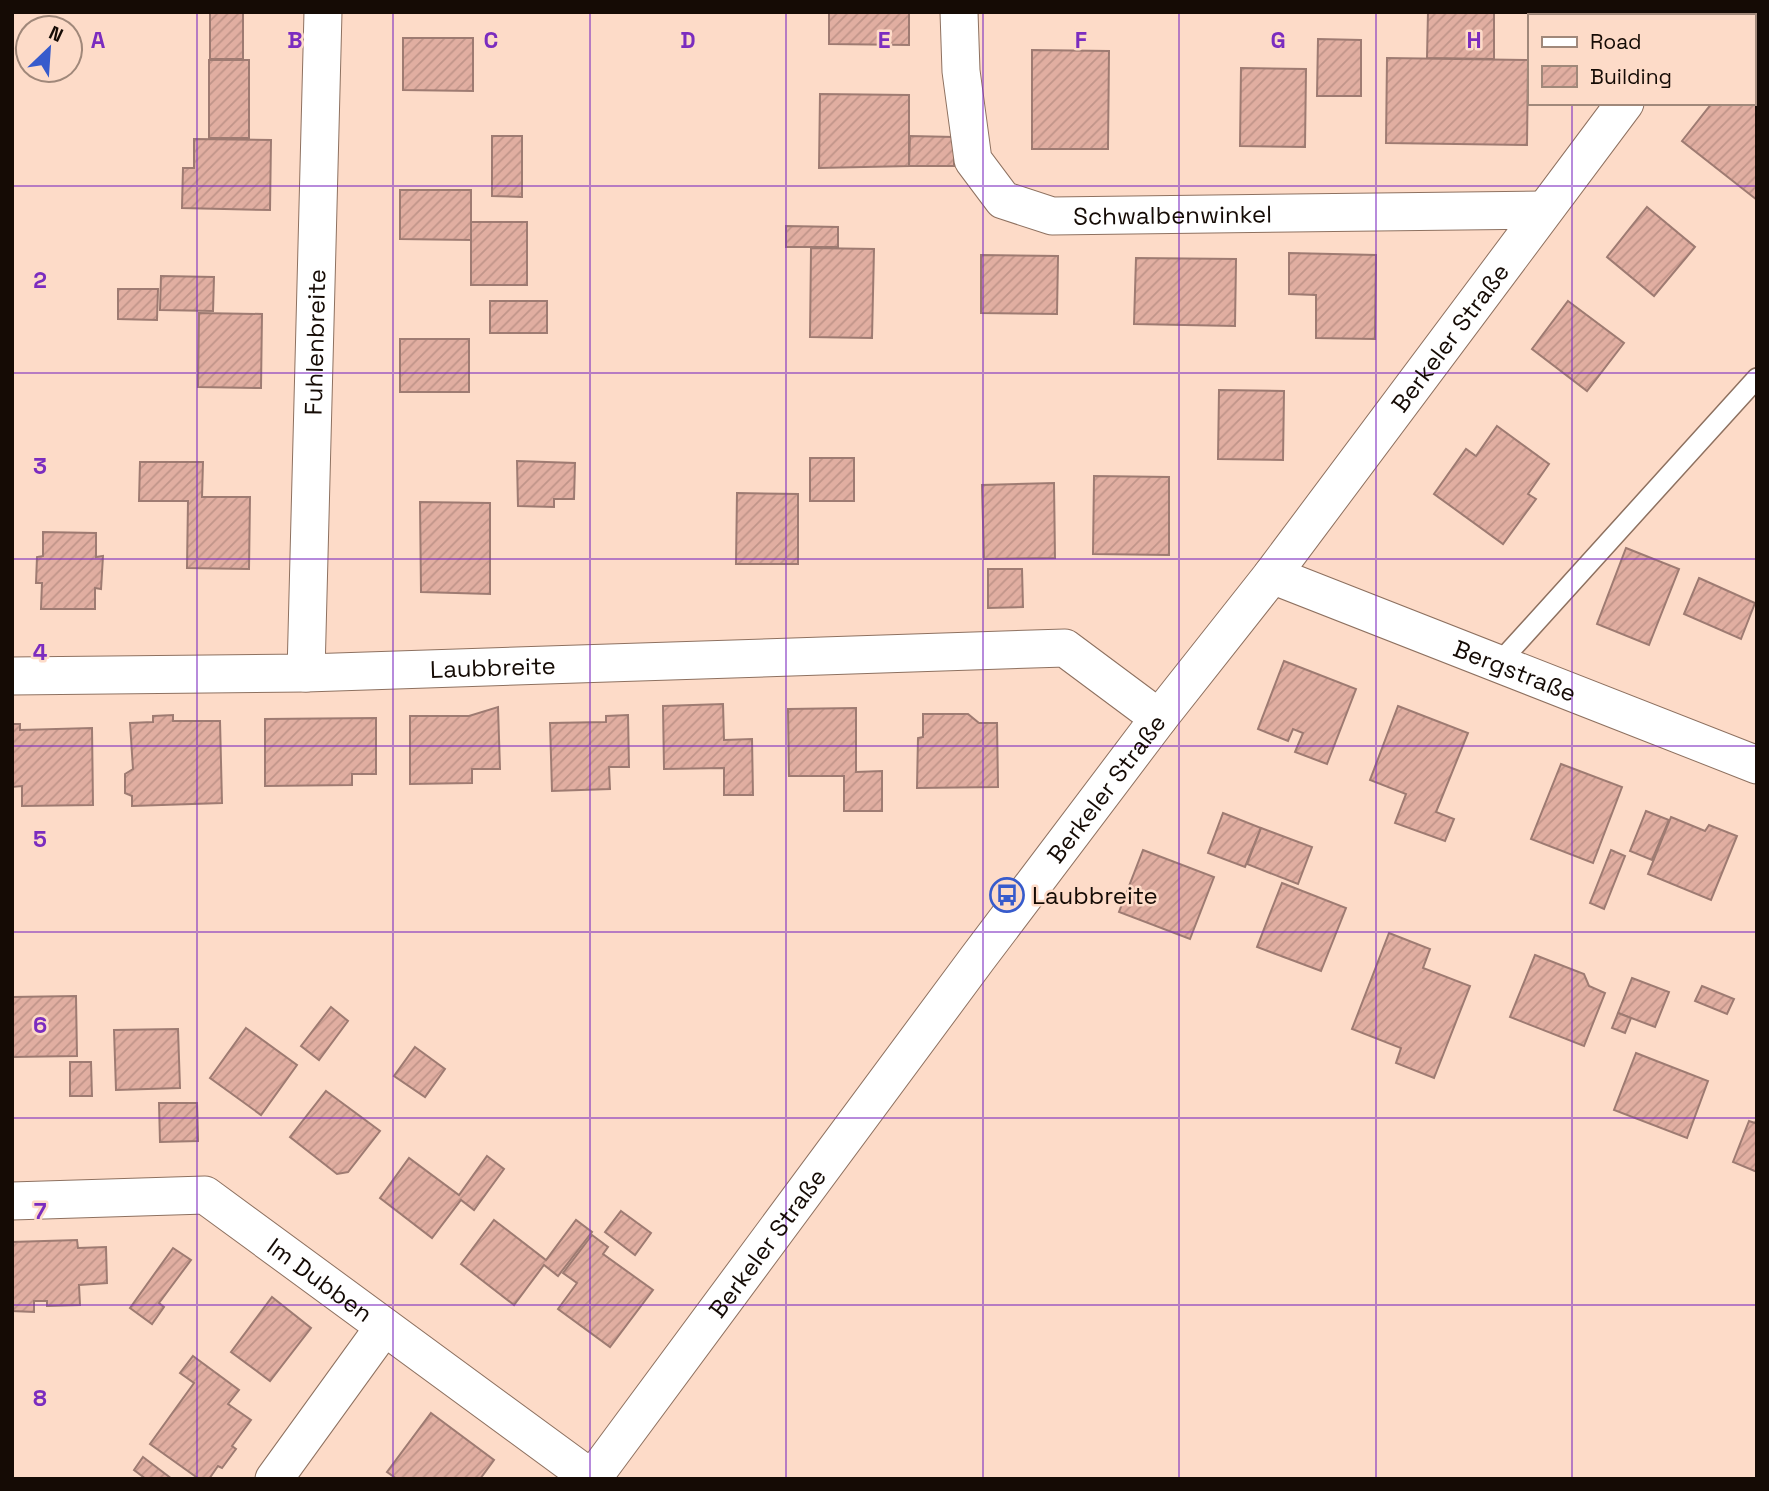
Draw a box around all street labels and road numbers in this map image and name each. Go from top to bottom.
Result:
street label: Schwalbenwinkel [1073,198,1272,231]
street label: Berkeler Straße [1384,257,1516,418]
street label: Fuhlenbreite [297,269,332,416]
street label: Bergstraße [1449,632,1581,708]
street label: Laubbreite [430,649,556,684]
street label: Berkeler Straße [1040,708,1172,869]
street label: Berkeler Straße [701,1162,833,1324]
street label: Im Dubben [261,1231,379,1328]

